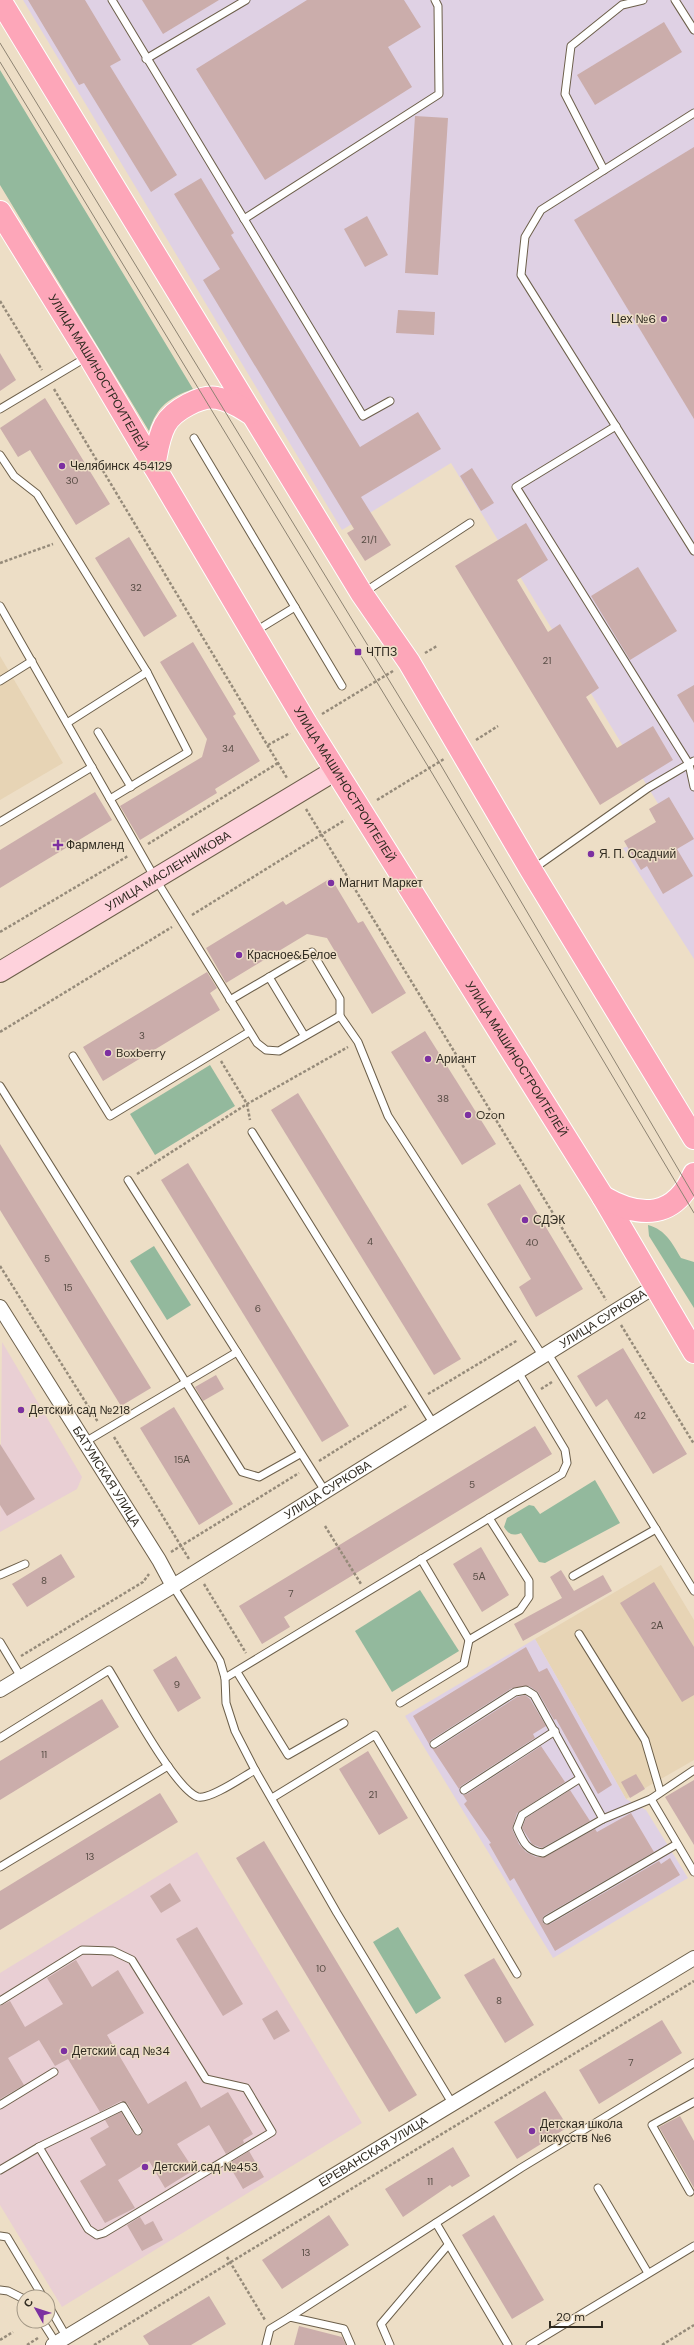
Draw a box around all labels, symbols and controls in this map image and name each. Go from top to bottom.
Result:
street label: УЛИЦА МАШИНОСТРОИТЕЛЕЙ [45,291,151,454]
place label: Цех №6 [611,311,656,327]
marker: Цех №6 [659,314,669,324]
place label: Челябинск 454129 [70,458,172,474]
marker: Челябинск 454129 [57,461,67,471]
house number: 30 [66,474,79,487]
house number: 21/1 [361,533,377,546]
house number: 32 [130,581,142,594]
place label: ЧТПЗ [366,644,397,660]
marker: ЧТПЗ [353,647,363,657]
house number: 21 [543,654,551,667]
street label: УЛИЦА МАШИНОСТРОИТЕЛЕЙ [290,703,399,865]
house number: 34 [222,742,234,755]
street label: УЛИЦА МАСЛЕННИКОВА [102,827,234,915]
place label: Фармленд [66,837,124,853]
marker: Фармленд [53,840,63,850]
place label: Я. П. Осадчий [599,846,676,862]
marker: Я. П. Осадчий [586,849,596,859]
place label: Магнит Маркет [339,875,423,891]
marker: Магнит Маркет [326,878,336,888]
place label: Красное&Белое [247,947,337,963]
marker: Красное&Белое [234,950,244,960]
street label: УЛИЦА МАШИНОСТРОИТЕЛЕЙ [462,978,571,1140]
house number: 3 [139,1029,145,1042]
place label: Boxberry [116,1045,166,1061]
marker: Boxberry [103,1048,113,1058]
place label: Ариант [436,1051,477,1067]
marker: Ариант [423,1054,433,1064]
house number: 38 [437,1092,449,1105]
place label: Ozon [476,1107,505,1123]
marker: Ozon [463,1110,473,1120]
place label: СДЭК [533,1212,565,1228]
marker: СДЭК [520,1215,530,1225]
house number: 4 [367,1235,373,1248]
house number: 40 [526,1236,539,1249]
house number: 5 [44,1252,50,1265]
house number: 15 [63,1281,73,1294]
street label: УЛИЦА СУРКОВА [556,1286,649,1352]
house number: 6 [255,1302,261,1315]
place label: Детский сад №218 [29,1402,130,1418]
marker: Детский сад №218 [16,1405,26,1415]
house number: 42 [634,1409,646,1422]
street label: БАТУМСКАЯ УЛИЦА [69,1423,144,1530]
house number: 15А [174,1453,190,1466]
street label: УЛИЦА СУРКОВА [281,1457,374,1523]
house number: 5 [469,1478,475,1491]
house number: 5А [473,1570,486,1583]
house number: 8 [41,1574,47,1587]
house number: 7 [288,1587,294,1600]
house number: 2А [651,1619,664,1632]
house number: 9 [174,1678,180,1691]
house number: 11 [41,1748,47,1761]
house number: 21 [369,1788,377,1801]
house number: 13 [85,1850,95,1863]
house number: 10 [316,1962,326,1975]
house number: 8 [496,1994,502,2007]
place label: Детский сад №34 [72,2043,170,2059]
marker: Детский сад №34 [59,2046,69,2056]
house number: 7 [628,2056,634,2069]
street label: ЕРЕВАНСКАЯ УЛИЦА [316,2113,431,2191]
place label: Детская школа искусств №6 [540,2116,623,2146]
marker: Детская школа искусств №6 [527,2126,537,2136]
place label: Детский сад №453 [153,2159,258,2175]
marker: Детский сад №453 [140,2162,150,2172]
house number: 11 [427,2175,433,2188]
house number: 13 [301,2246,311,2259]
north arrow [16,2289,56,2329]
text: С [20,2295,36,2310]
scale bar [550,2303,602,2329]
text: 20 m [556,2309,585,2325]

